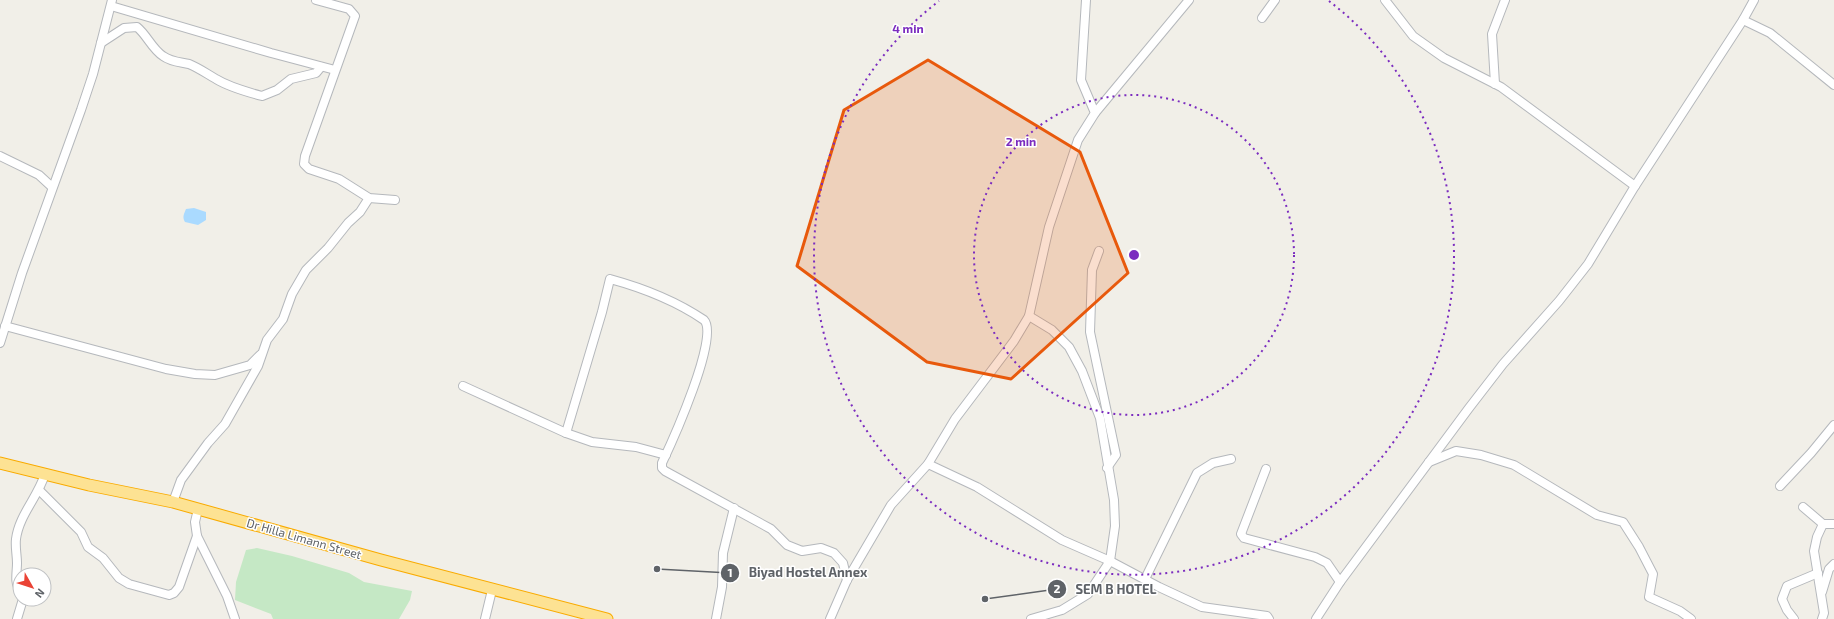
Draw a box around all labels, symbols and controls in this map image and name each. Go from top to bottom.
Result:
text: 4 min [892,21,924,35]
text: 2 min [1006,134,1036,148]
centre of rings [1127,248,1141,262]
street label: Dr Hilla Limann Street [245,515,364,561]
callout: Biyad Hostel Annex [720,560,875,585]
text: Biyad Hostel Annex [749,564,868,580]
text: 1 [727,565,733,579]
north arrow [12,567,52,607]
callout: SEM B HOTEL [1047,577,1164,602]
text: 2 [1054,581,1061,595]
text: SEM B HOTEL [1075,581,1157,597]
text: N [33,586,48,601]

